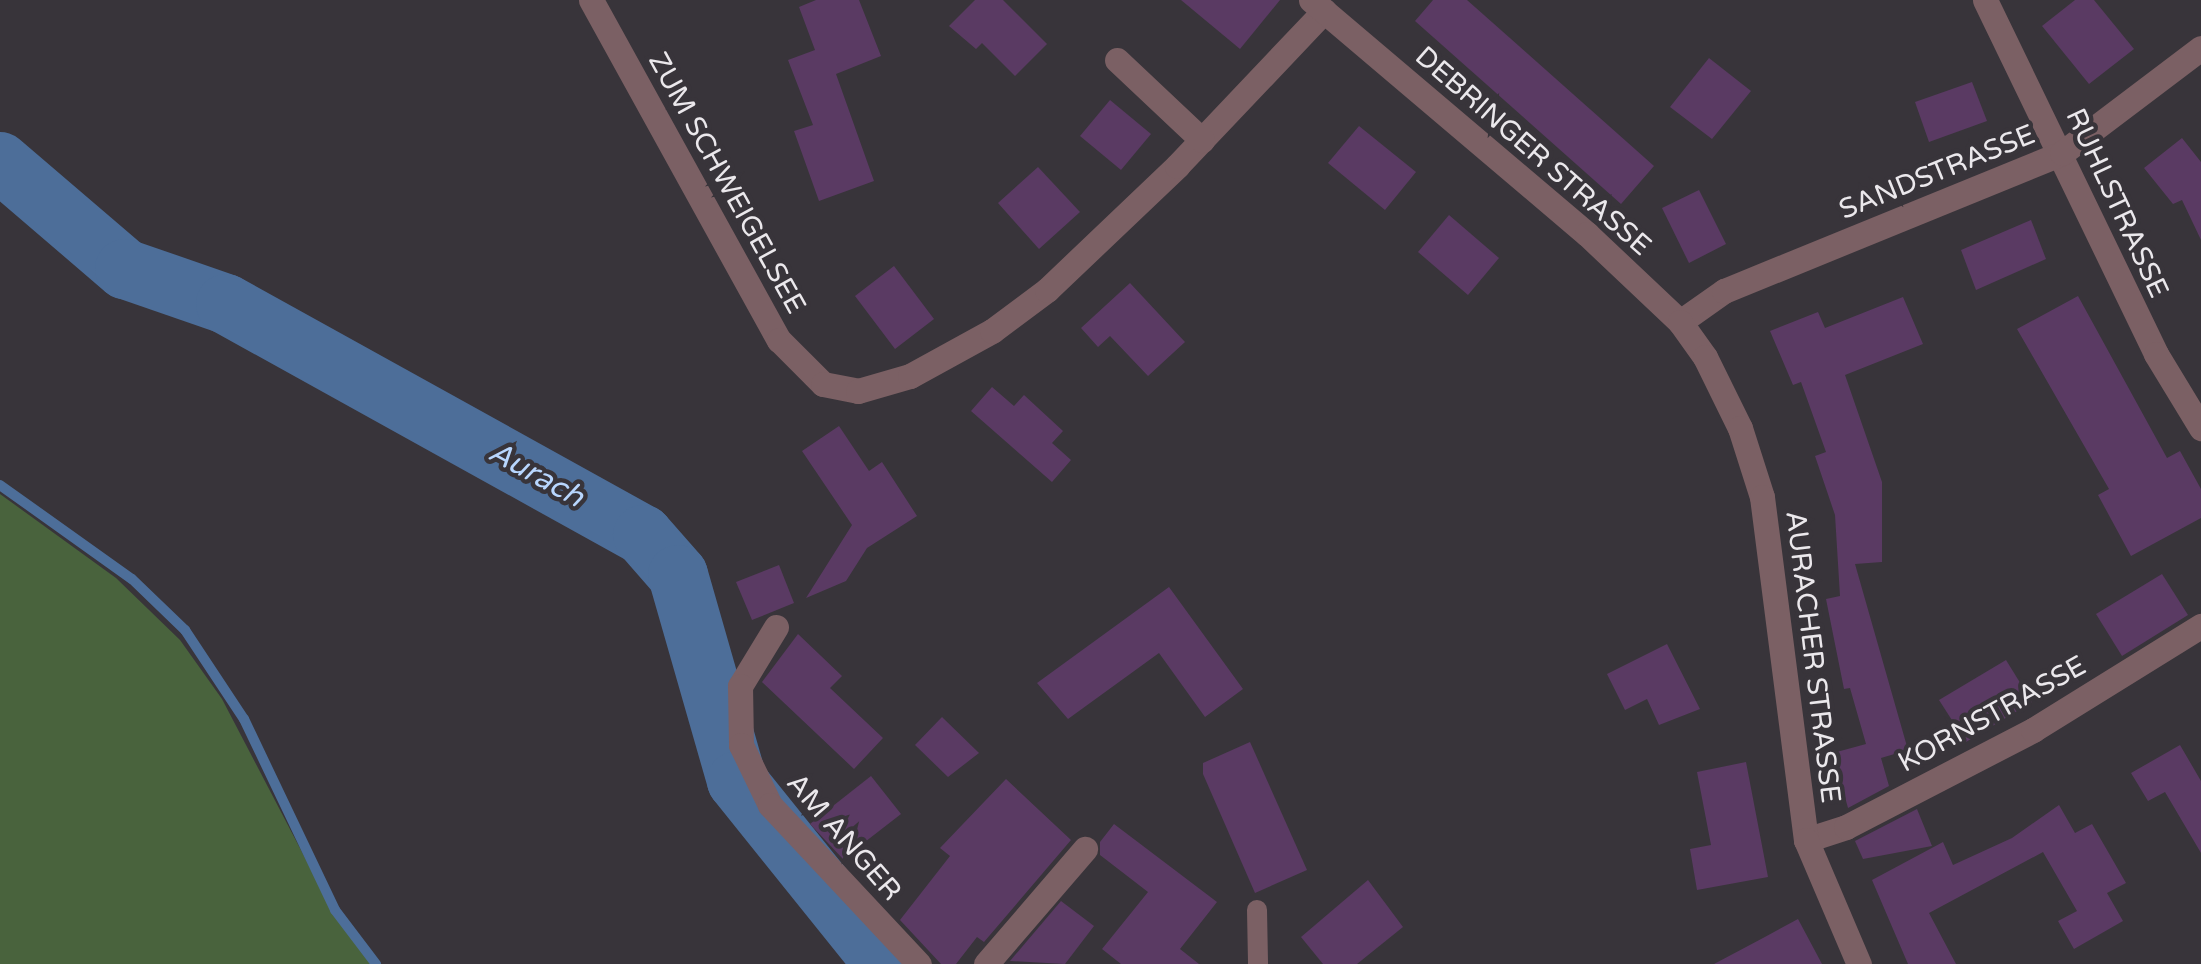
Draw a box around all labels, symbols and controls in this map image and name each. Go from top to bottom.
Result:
street label: DEBRINGER STRASSE [1408,39,1658,263]
street label: ZUM SCHWEIGELSEE [641,46,813,320]
street label: RUHLSTRASSE [2058,103,2176,303]
street label: SANDSTRASSE [1834,117,2040,227]
water label: Aurach [482,434,590,516]
street label: AURACHER STRASSE [1778,509,1848,805]
street label: KORNSTRASSE [1892,649,2092,779]
street label: AM ANGER [780,767,908,907]

